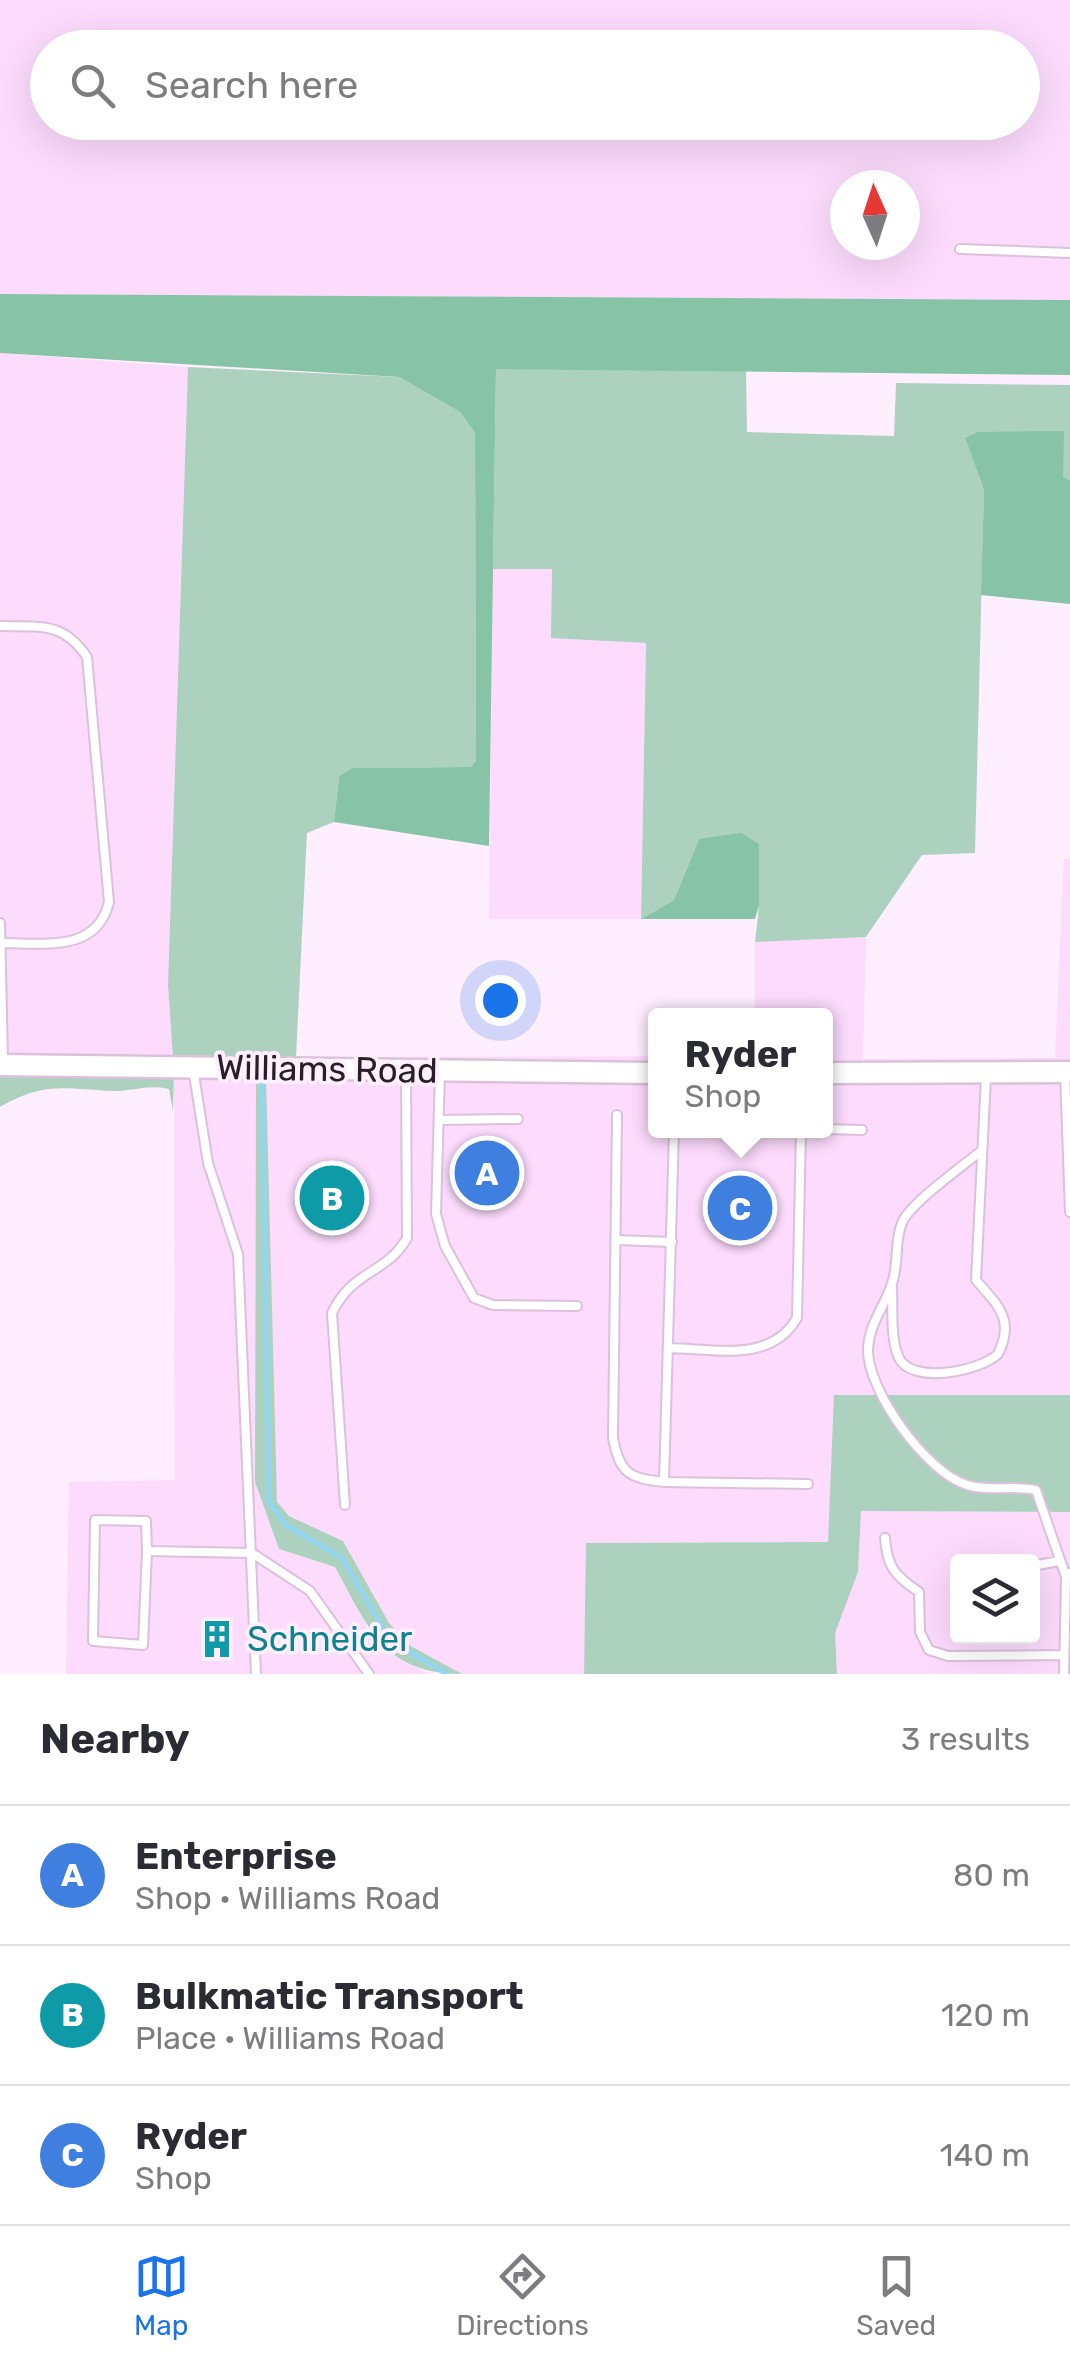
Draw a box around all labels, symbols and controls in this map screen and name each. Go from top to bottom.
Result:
search box [30,30,1040,140]
icon: search [65,58,120,113]
text: Search here [145,62,358,108]
north arrow [830,170,920,260]
your location [475,975,526,1026]
popup [648,1008,833,1138]
text: Ryder [684,1031,797,1077]
street label: Williams Road [216,1046,438,1092]
text: Shop [684,1077,761,1115]
pin: A [454,1136,520,1210]
pin: B [300,1160,364,1236]
pin: C [708,1170,772,1246]
map controls [950,1554,1040,1644]
button: layers [950,1554,1040,1644]
building icon: Schneider [196,1618,238,1660]
place label: Schneider [247,1618,412,1660]
text: Nearby [40,1714,190,1764]
text: 3 results [901,1720,1030,1758]
text: Enterprise [135,1833,337,1879]
text: A [61,1856,84,1894]
text: 80 m [953,1856,1030,1894]
text: Shop · Williams Road [135,1879,440,1917]
text: Bulkmatic Transport [135,1973,523,2019]
text: B [61,1996,84,2034]
text: 120 m [941,1996,1030,2034]
text: Place · Williams Road [135,2019,445,2057]
text: Ryder [135,2113,247,2159]
text: C [61,2136,84,2174]
text: 140 m [940,2136,1030,2174]
text: Shop [135,2159,212,2197]
tab: Map [134,2249,189,2342]
tab: Directions [456,2249,589,2342]
tab: Saved [856,2249,936,2342]

